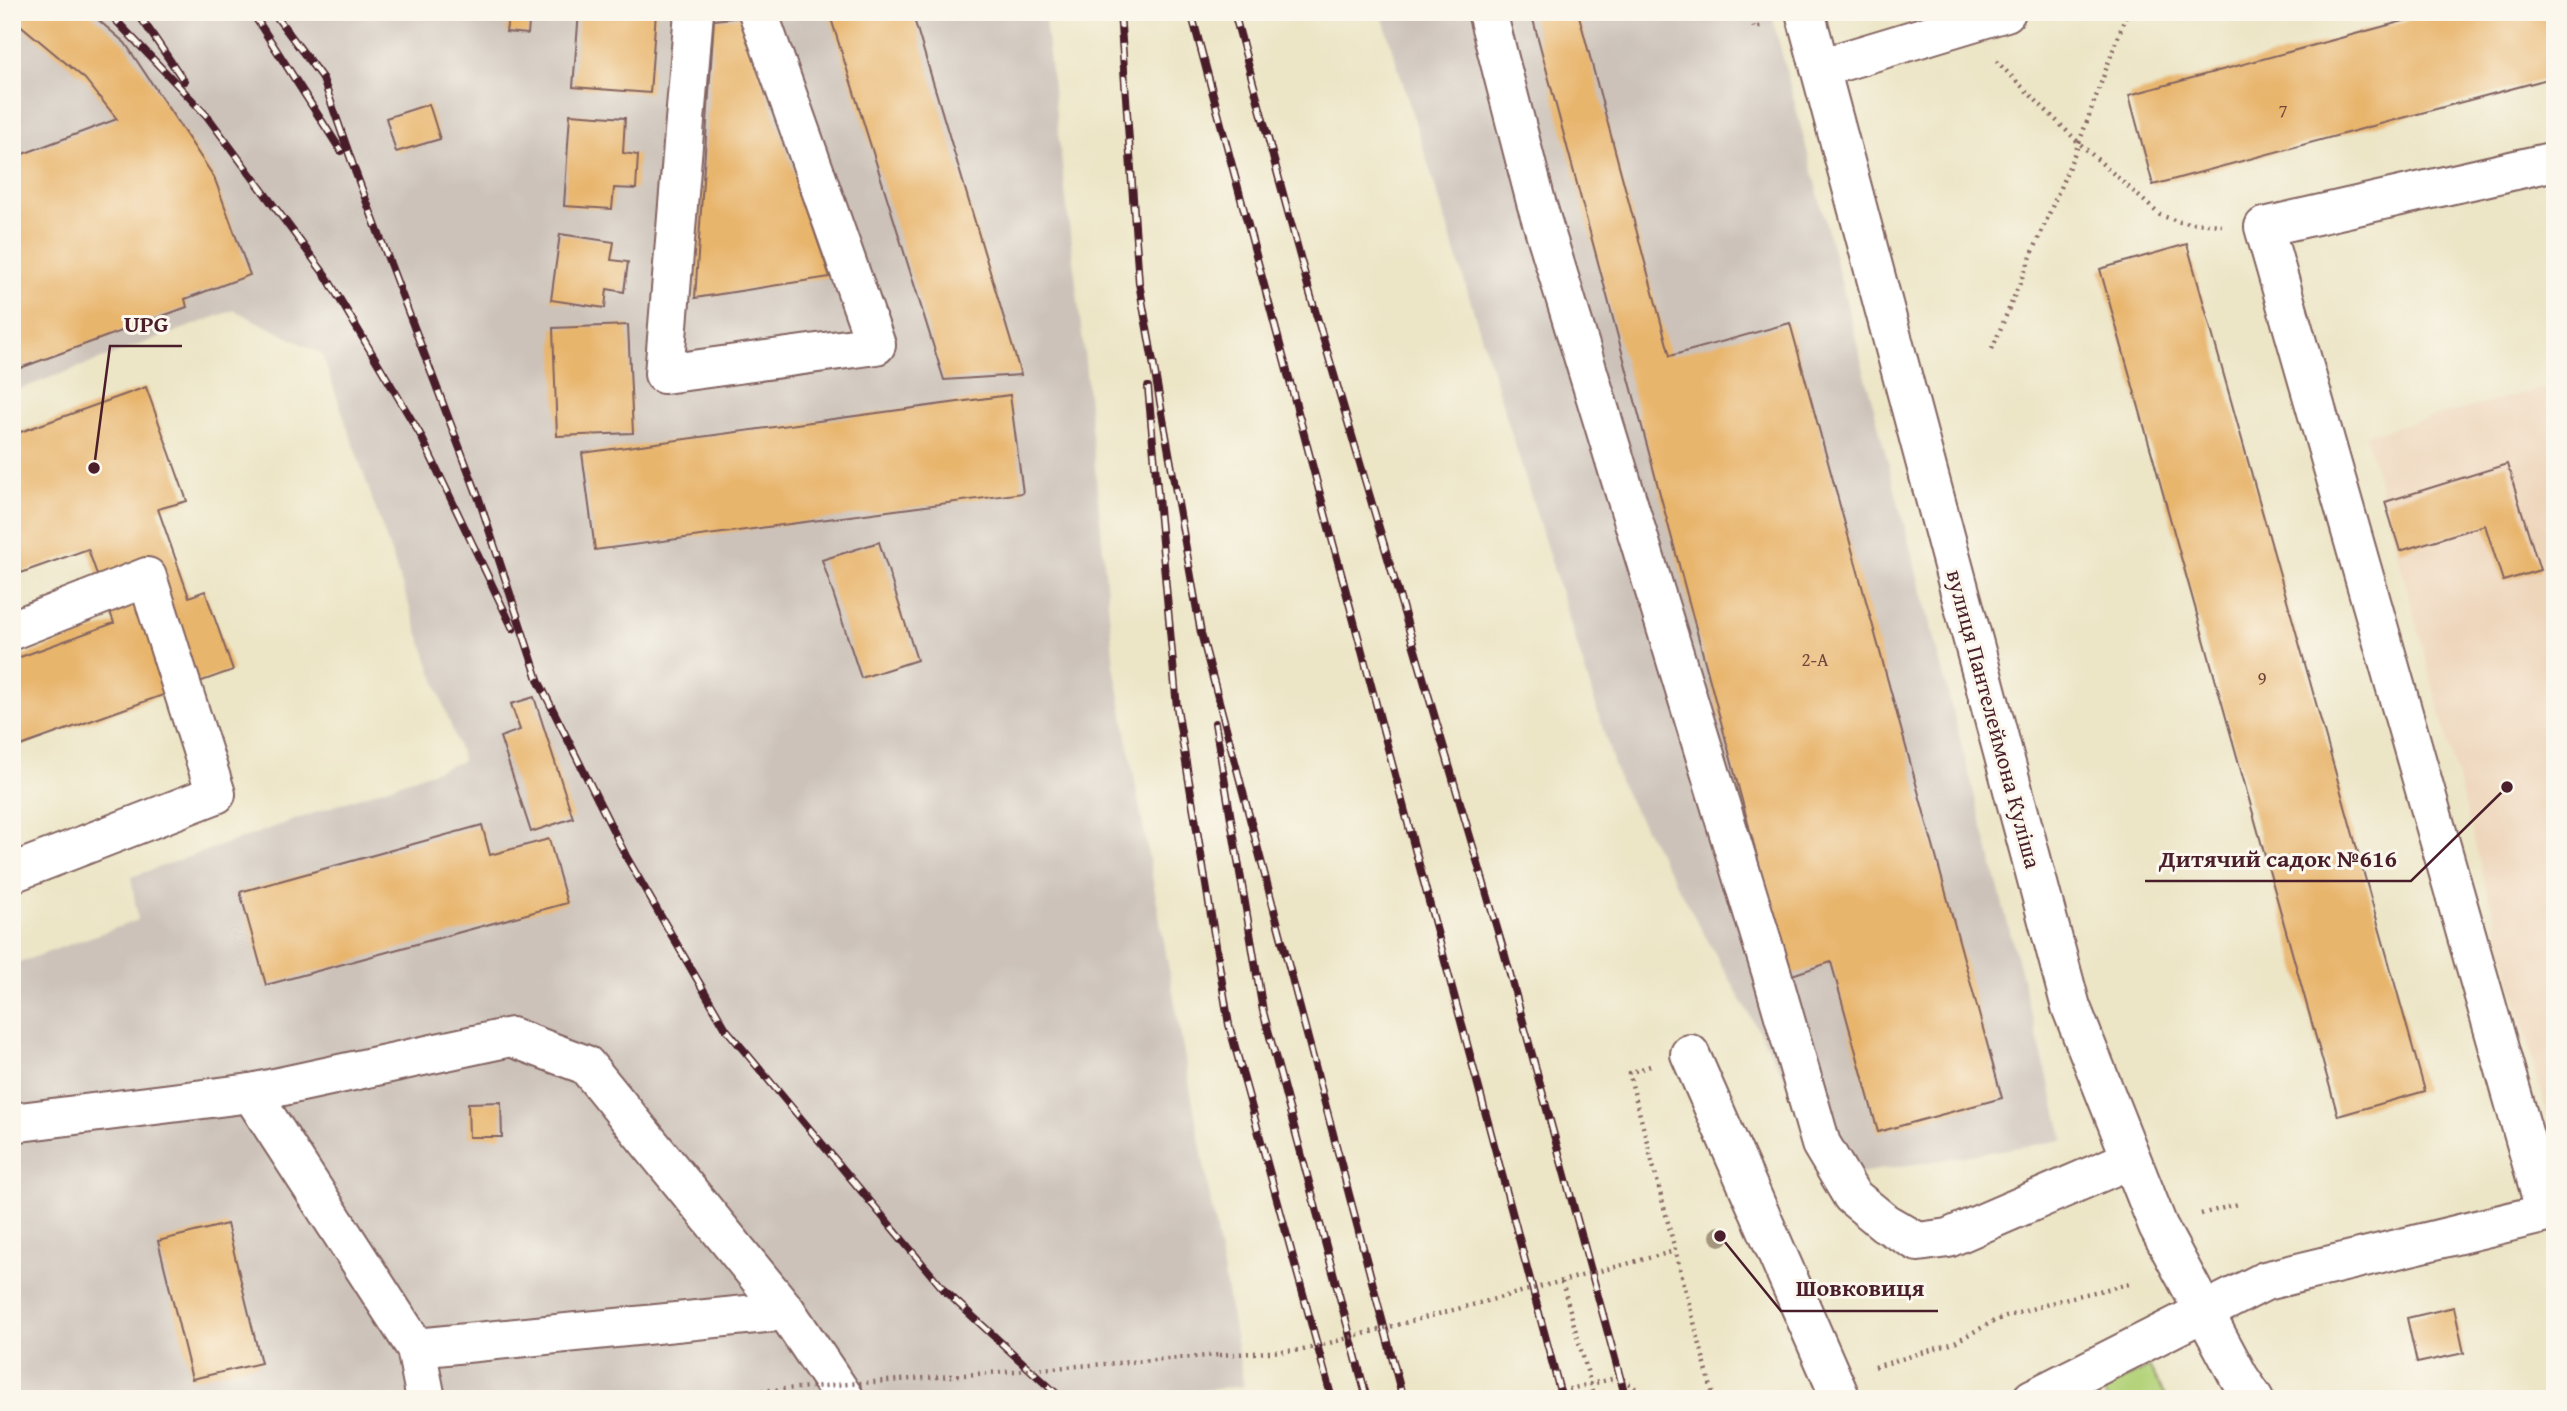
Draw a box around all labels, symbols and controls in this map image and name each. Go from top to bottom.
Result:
house number: 7 [2278,96,2288,124]
callout: UPG [110,301,182,346]
text: UPG [124,306,169,341]
street label: вулиця Пантелеймона Куліша [1939,566,2050,872]
house number: 2-А [1801,645,1829,673]
house number: 9 [2257,664,2267,692]
callout: Дитячий садок №616 [2145,836,2411,881]
text: Дитячий садок №616 [2158,841,2397,876]
callout: Шовковиця [1781,1266,1938,1311]
text: Шовковиця [1796,1270,1924,1305]

